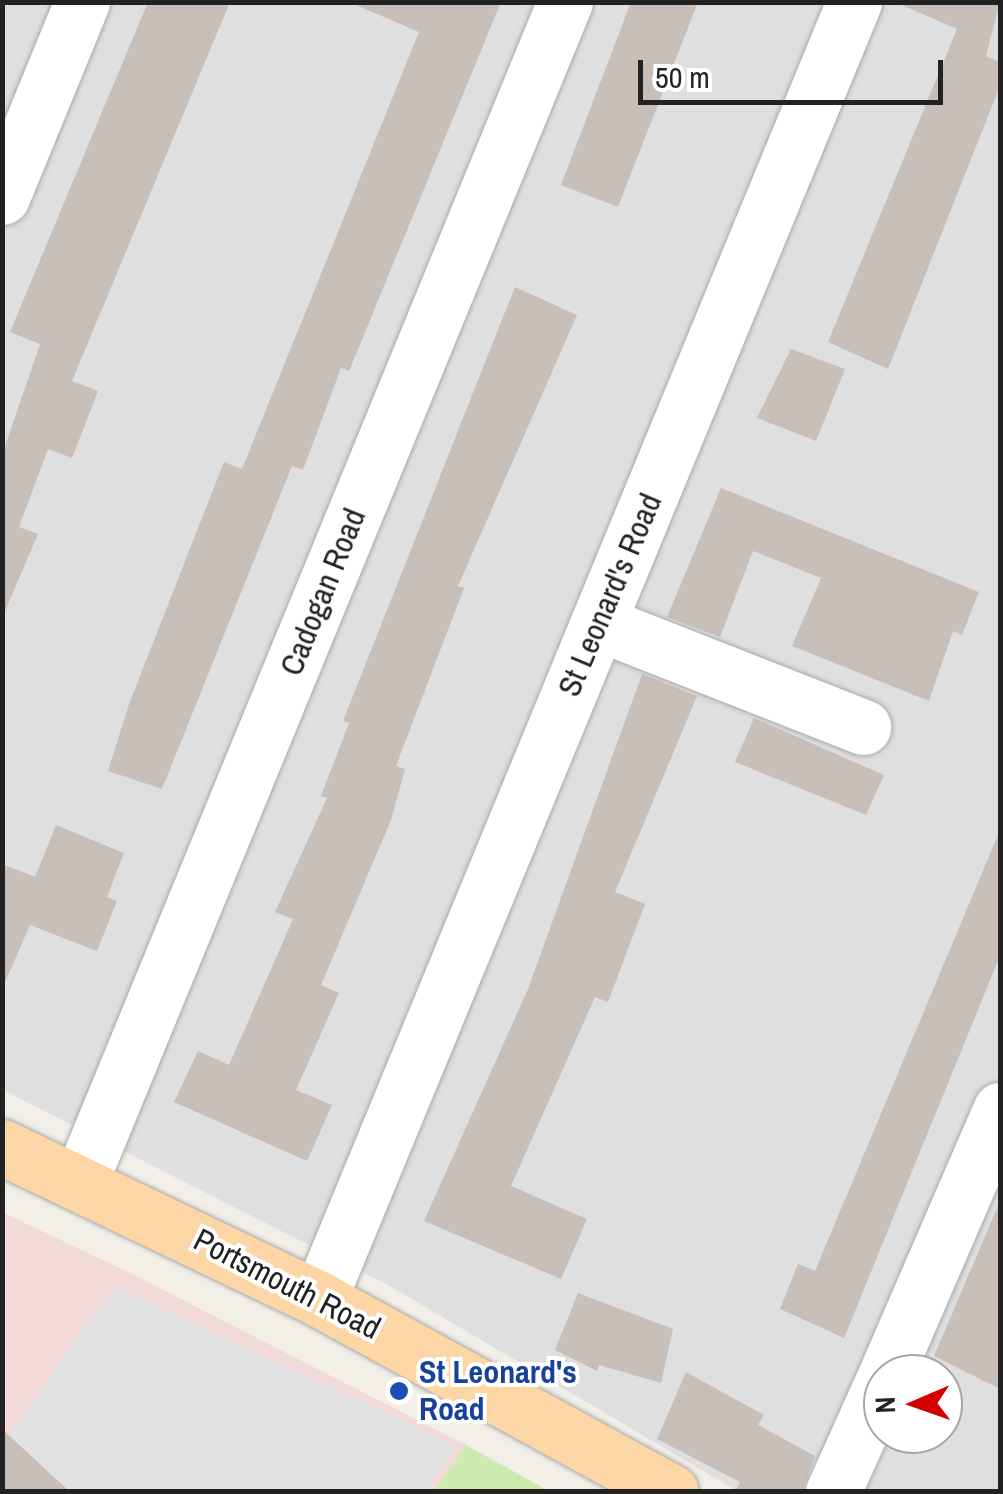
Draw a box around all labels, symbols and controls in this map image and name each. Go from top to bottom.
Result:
scale bar [643,40,948,102]
text: 50 m [655,57,710,97]
street label: St Leonard's Road [550,488,670,702]
street label: Cadogan Road [272,503,374,681]
street label: Portsmouth Road [187,1221,387,1347]
place label: St Leonard's Road [419,1354,577,1429]
north arrow [863,1354,963,1454]
marker: St Leonard's Road [388,1380,410,1402]
text: N [866,1396,904,1414]

